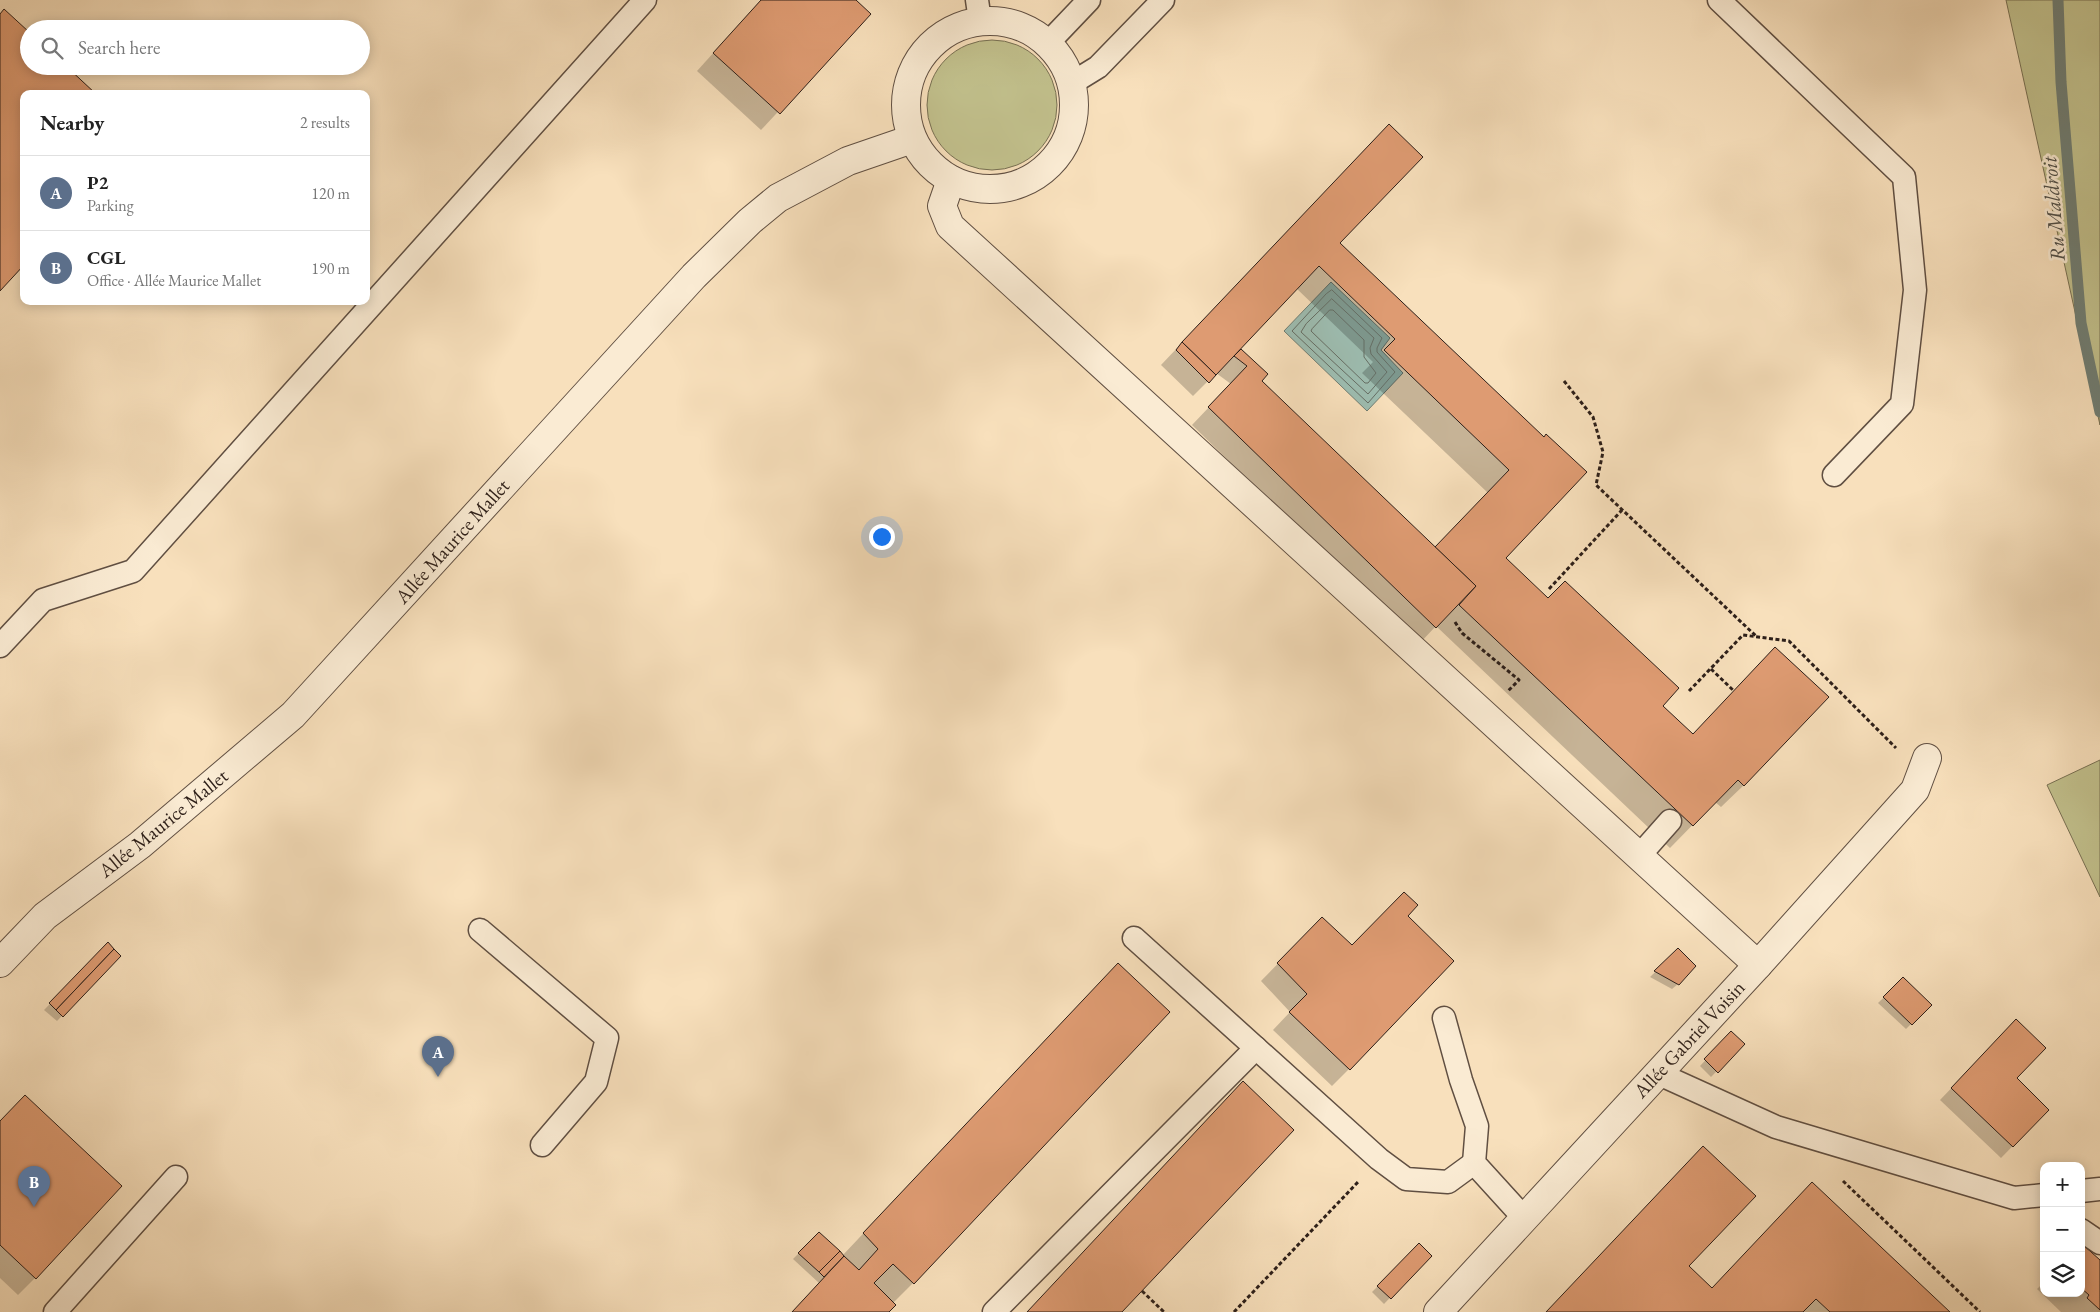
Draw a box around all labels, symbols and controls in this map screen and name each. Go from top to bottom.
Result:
search box [20,20,370,75]
icon: search [38,34,66,62]
text: Search here [78,35,160,60]
text: Nearby [40,109,104,136]
text: 2 results [300,112,350,133]
water label: Ru Maldroit [2035,155,2071,263]
text: P2 [87,170,109,195]
text: A [50,183,62,204]
text: 120 m [311,183,350,204]
text: Parking [87,195,134,216]
text: CGL [87,245,125,270]
text: B [51,258,61,279]
text: 190 m [311,258,350,279]
text: Office · Allée Maurice Mallet [87,270,261,291]
street label: Allée Maurice Mallet [388,473,515,610]
your location [869,524,895,550]
street label: Allée Maurice Mallet [92,762,234,884]
street label: Allée Gabriel Voisin [1627,974,1751,1104]
pin: A [422,1036,454,1077]
map controls [2040,1162,2085,1297]
button: + [2040,1162,2085,1207]
pin: B [18,1166,50,1207]
button: − [2040,1207,2085,1252]
button: layers [2040,1252,2085,1297]

